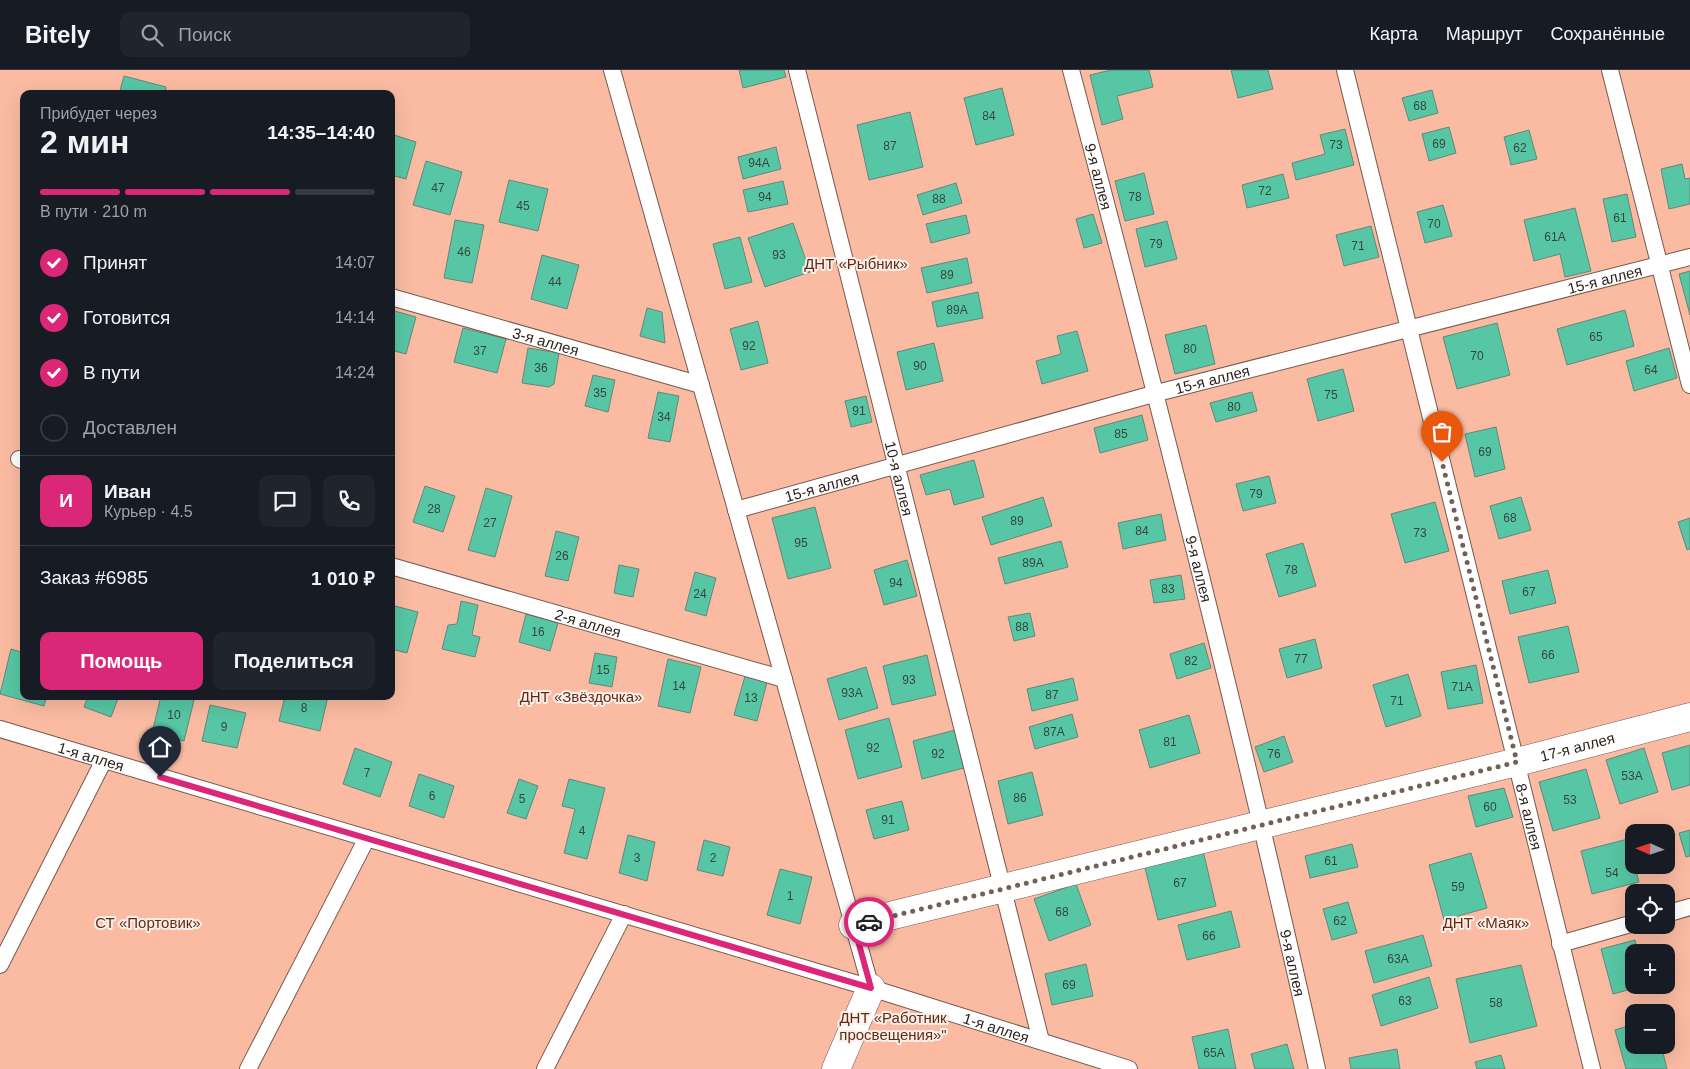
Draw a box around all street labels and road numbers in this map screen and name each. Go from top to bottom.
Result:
street label: 9-я аллея [1082,141,1116,211]
street label: 15-я аллея [1566,261,1644,296]
street label: 3-я аллея [511,324,581,358]
street label: 15-я аллея [1173,361,1251,397]
street label: 10-я аллея [882,439,917,517]
street label: 15-я аллея [783,468,861,505]
street label: 9-я аллея [1183,534,1216,604]
street label: 2-я аллея [553,605,623,640]
street label: 17-я аллея [1538,728,1616,764]
street label: 1-я аллея [56,738,126,774]
street label: 8-я аллея [1513,781,1546,852]
street label: 9-я аллея [1277,928,1309,998]
street label: 1-я аллея [961,1009,1031,1046]

